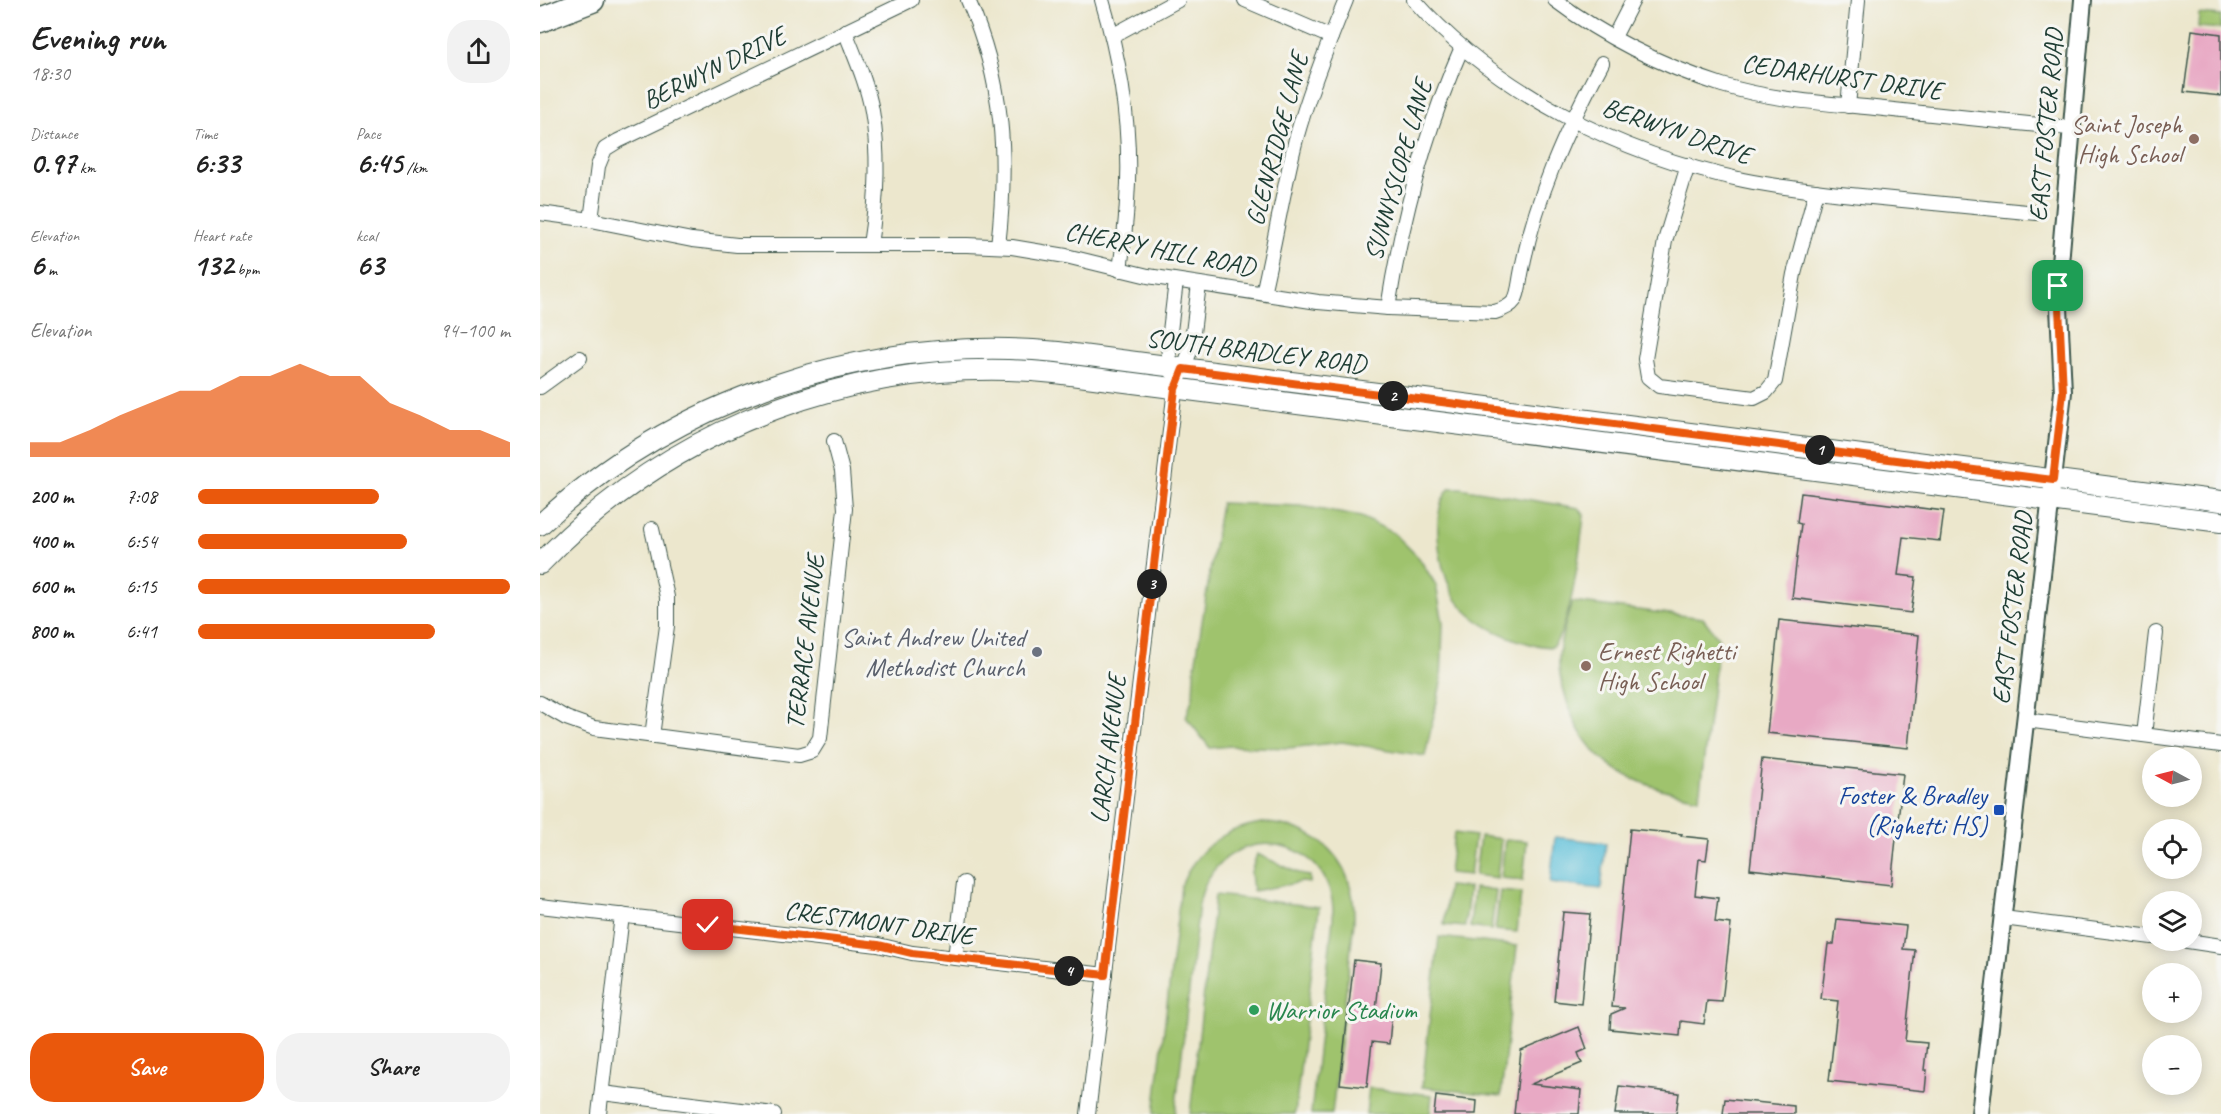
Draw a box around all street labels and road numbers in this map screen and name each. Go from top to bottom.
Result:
street label: BERWYN DRIVE [637,17,794,117]
street label: EAST FOSTER ROAD [2021,25,2071,223]
street label: GLENRIDGE LANE [1238,45,1317,229]
street label: CEDARHURST DRIVE [1740,47,1948,108]
street label: SUNNYSLOPE LANE [1356,72,1441,264]
street label: BERWYN DRIVE [1598,90,1759,173]
street label: CHERRY HILL ROAD [1062,214,1260,284]
street label: SOUTH BRADLEY ROAD [1144,321,1370,381]
street label: EAST FOSTER ROAD [1984,508,2040,706]
street label: TERRACE AVENUE [778,550,832,731]
street label: LARCH AVENUE [1083,669,1134,825]
street label: CRESTMONT DRIVE [782,893,979,953]

